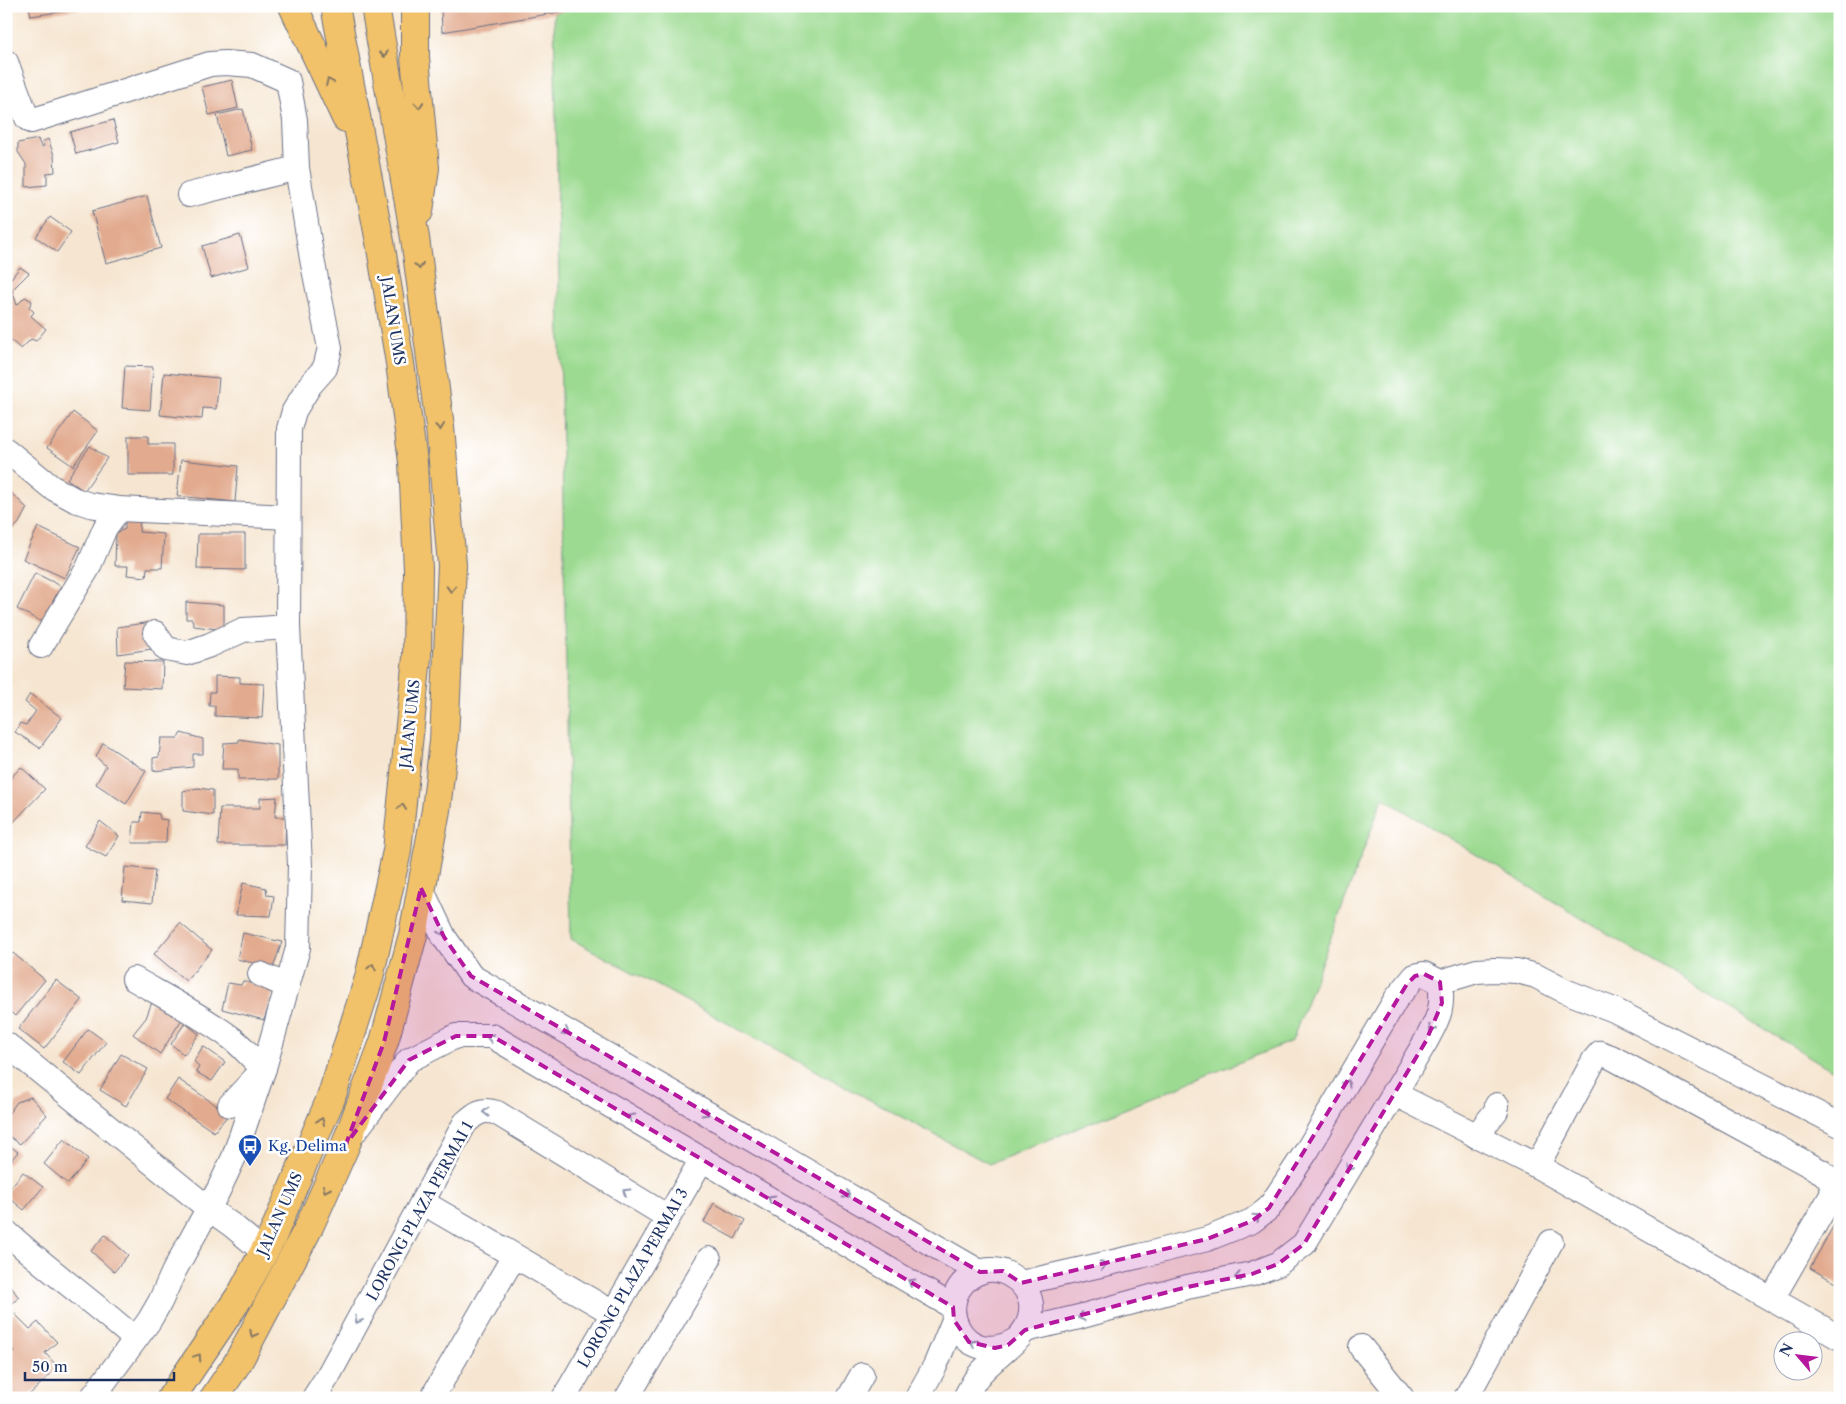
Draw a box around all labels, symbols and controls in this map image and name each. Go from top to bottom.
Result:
one-way arrow [378,50,388,59]
one-way arrow [325,79,335,88]
one-way arrow [414,102,425,110]
one-way arrow [413,263,424,271]
street label: JALAN UMS [377,273,410,367]
one-way arrow [434,424,445,432]
one-way arrow [445,586,456,594]
street label: JALAN UMS [395,678,424,771]
one-way arrow [396,803,407,811]
one-way arrow [436,927,446,936]
one-way arrow [366,962,376,971]
one-way arrow [1428,1024,1438,1033]
one-way arrow [560,1025,569,1035]
one-way arrow [485,1033,494,1044]
one-way arrow [1341,1079,1351,1088]
one-way arrow [482,1107,490,1117]
one-way arrow [701,1107,710,1117]
one-way arrow [627,1114,636,1124]
one-way arrow [315,1117,326,1126]
street label: LORONG PLAZA PERMAI 1 [362,1117,477,1304]
bus stop icon: Kg. Delima [237,1133,263,1167]
place label: Kg. Delima [268,1136,347,1155]
one-way arrow [1345,1163,1355,1172]
street label: JALAN UMS [252,1169,306,1260]
one-way arrow [322,1184,333,1193]
street label: LORONG PLAZA PERMAI 3 [573,1185,692,1371]
one-way arrow [623,1188,632,1198]
one-way arrow [841,1188,850,1198]
one-way arrow [767,1196,776,1206]
one-way arrow [1251,1214,1261,1223]
one-way arrow [1098,1260,1107,1271]
one-way arrow [1234,1271,1243,1282]
one-way arrow [907,1278,916,1288]
one-way arrow [1077,1311,1085,1321]
one-way arrow [354,1315,364,1324]
one-way arrow [249,1329,259,1338]
north arrow [1774,1332,1824,1382]
one-way arrow [971,1339,980,1349]
text: N [1776,1340,1797,1359]
scale bar [25,1349,174,1381]
one-way arrow [192,1354,201,1363]
text: 50 m [32,1357,68,1376]

